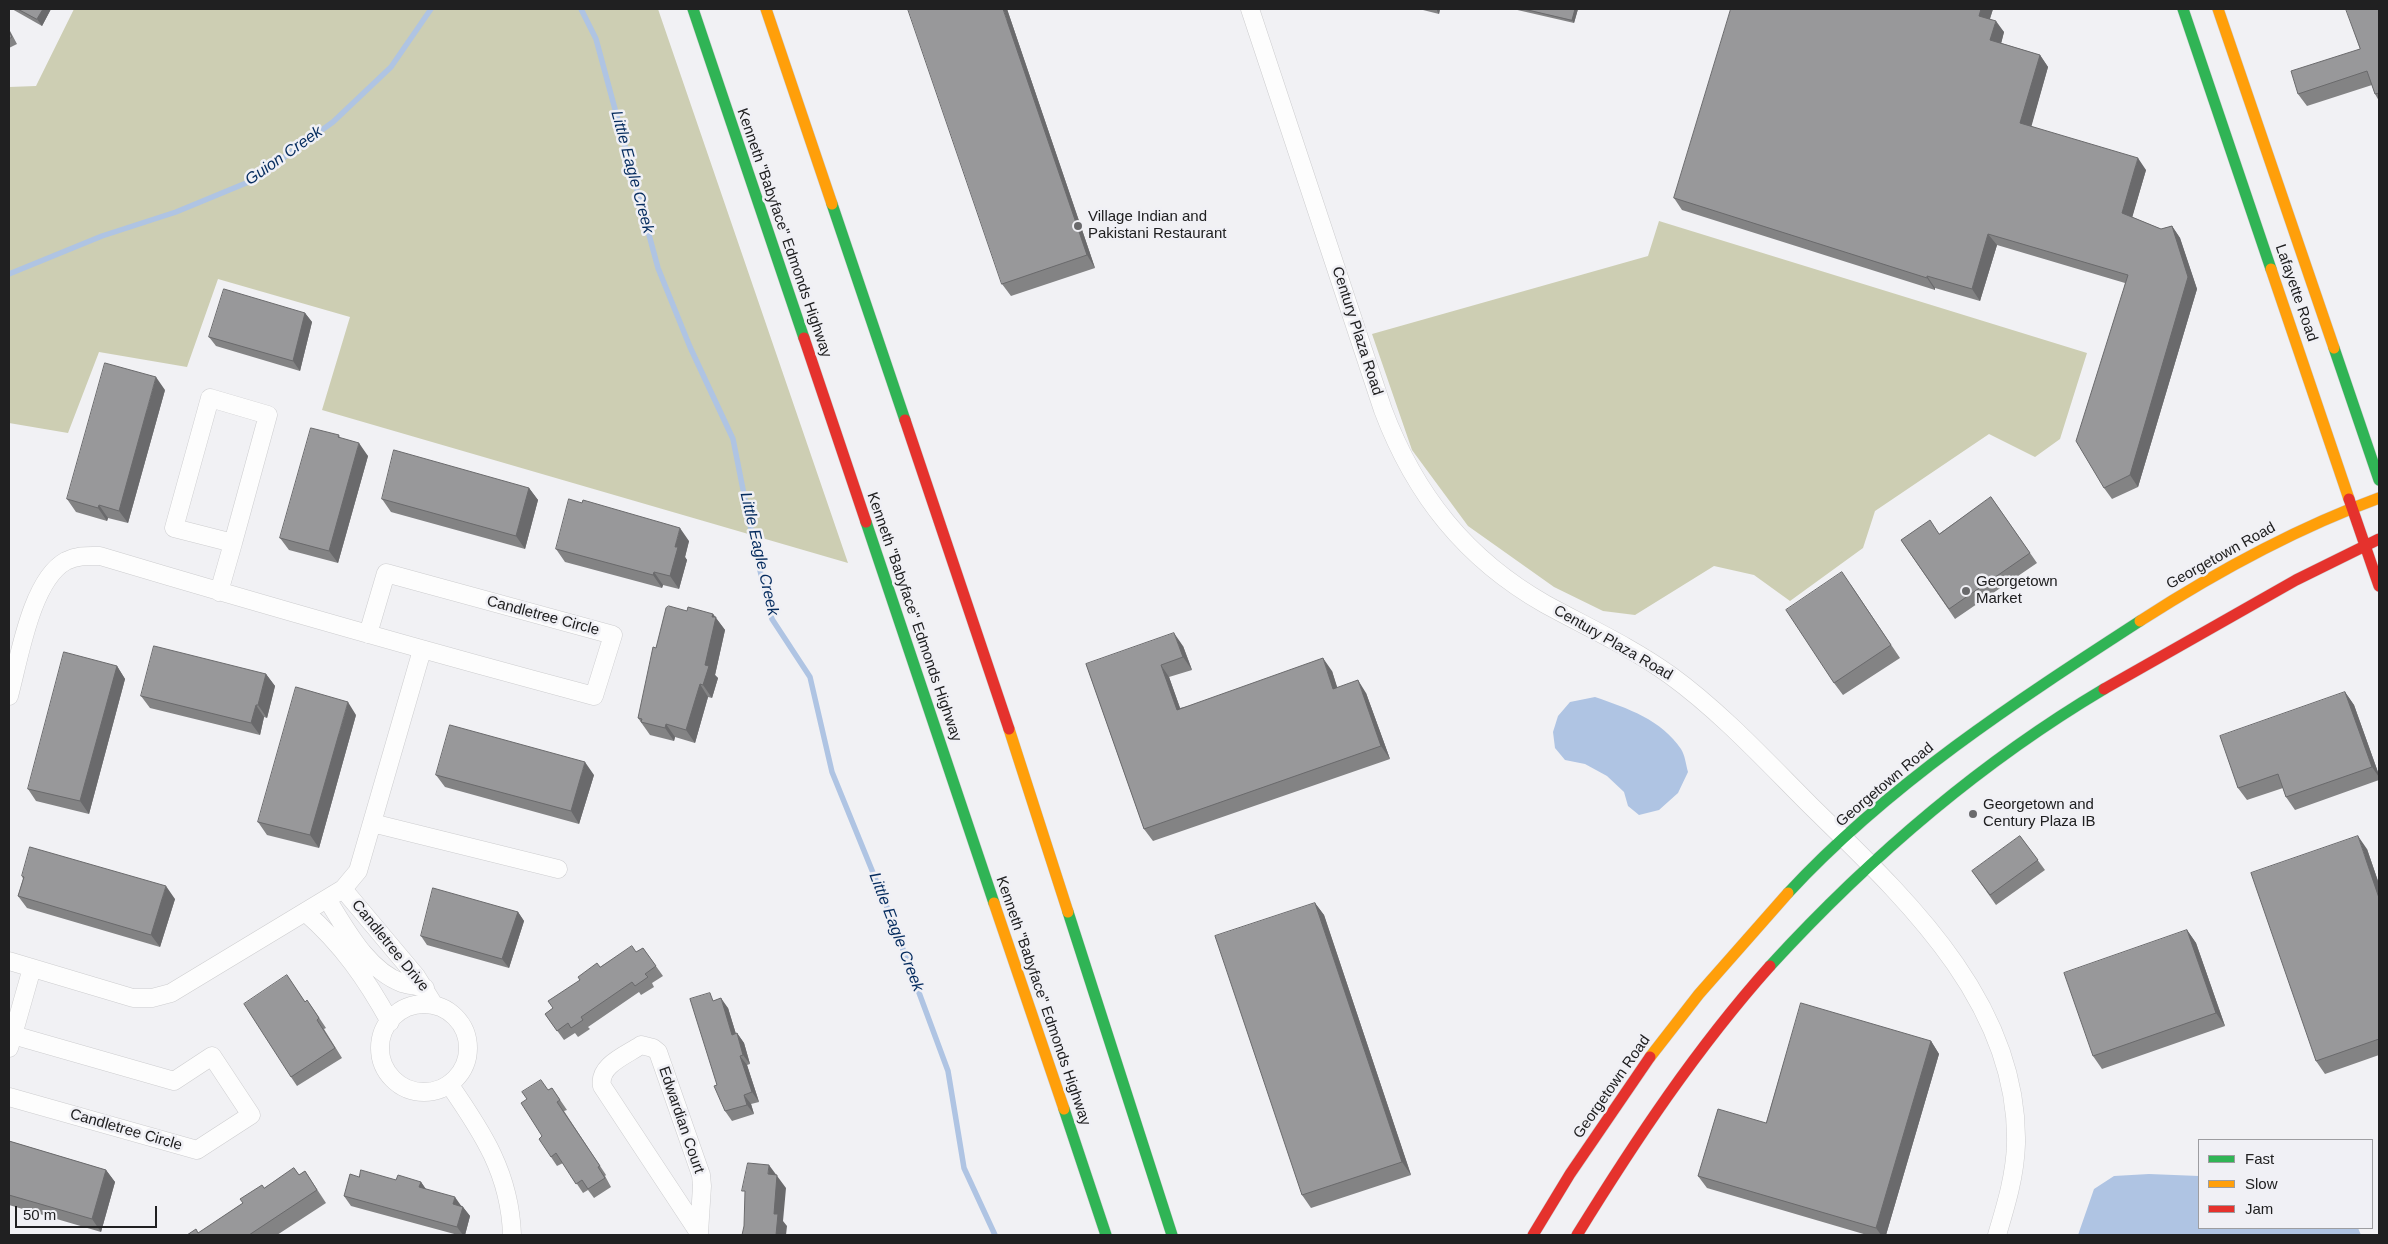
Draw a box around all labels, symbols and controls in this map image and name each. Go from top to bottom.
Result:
street label: Kenneth "Babyface" Edmonds Highway [733,106,835,360]
water label: Little Eagle Creek [606,109,658,235]
water label: Guion Creek [242,122,326,190]
place label: Village Indian and Pakistani Restaurant [1088,208,1226,243]
marker: Village Indian and Pakistani Restaurant [1072,220,1084,232]
street label: Lafayette Road [2271,242,2321,344]
street label: Century Plaza Road [1328,264,1386,398]
water label: Little Eagle Creek [735,490,783,618]
street label: Kenneth "Babyface" Edmonds Highway [863,490,965,744]
street label: Georgetown Road [2163,519,2279,593]
place label: Georgetown Market [1976,573,2058,608]
marker: Georgetown Market [1960,585,1972,597]
street label: Candletree Circle [485,592,601,640]
street label: Century Plaza Road [1550,602,1676,684]
street label: Georgetown Road [1833,739,1937,831]
place label: Georgetown and Century Plaza IB [1983,796,2096,831]
marker: Georgetown and Century Plaza IB [1967,808,1979,820]
water label: Little Eagle Creek [864,870,928,994]
street label: Kenneth "Babyface" Edmonds Highway [992,874,1094,1128]
street label: Candletree Drive [348,897,432,995]
street label: Georgetown Road [1570,1032,1654,1142]
street label: Edwardian Court [654,1064,708,1176]
street label: Candletree Circle [68,1105,184,1155]
legend [2198,1139,2373,1229]
text: Fast [2245,1150,2274,1167]
text: Slow [2245,1175,2278,1192]
scale bar [18,1196,160,1228]
text: Jam [2245,1200,2273,1217]
text: 50 m [23,1206,56,1223]

